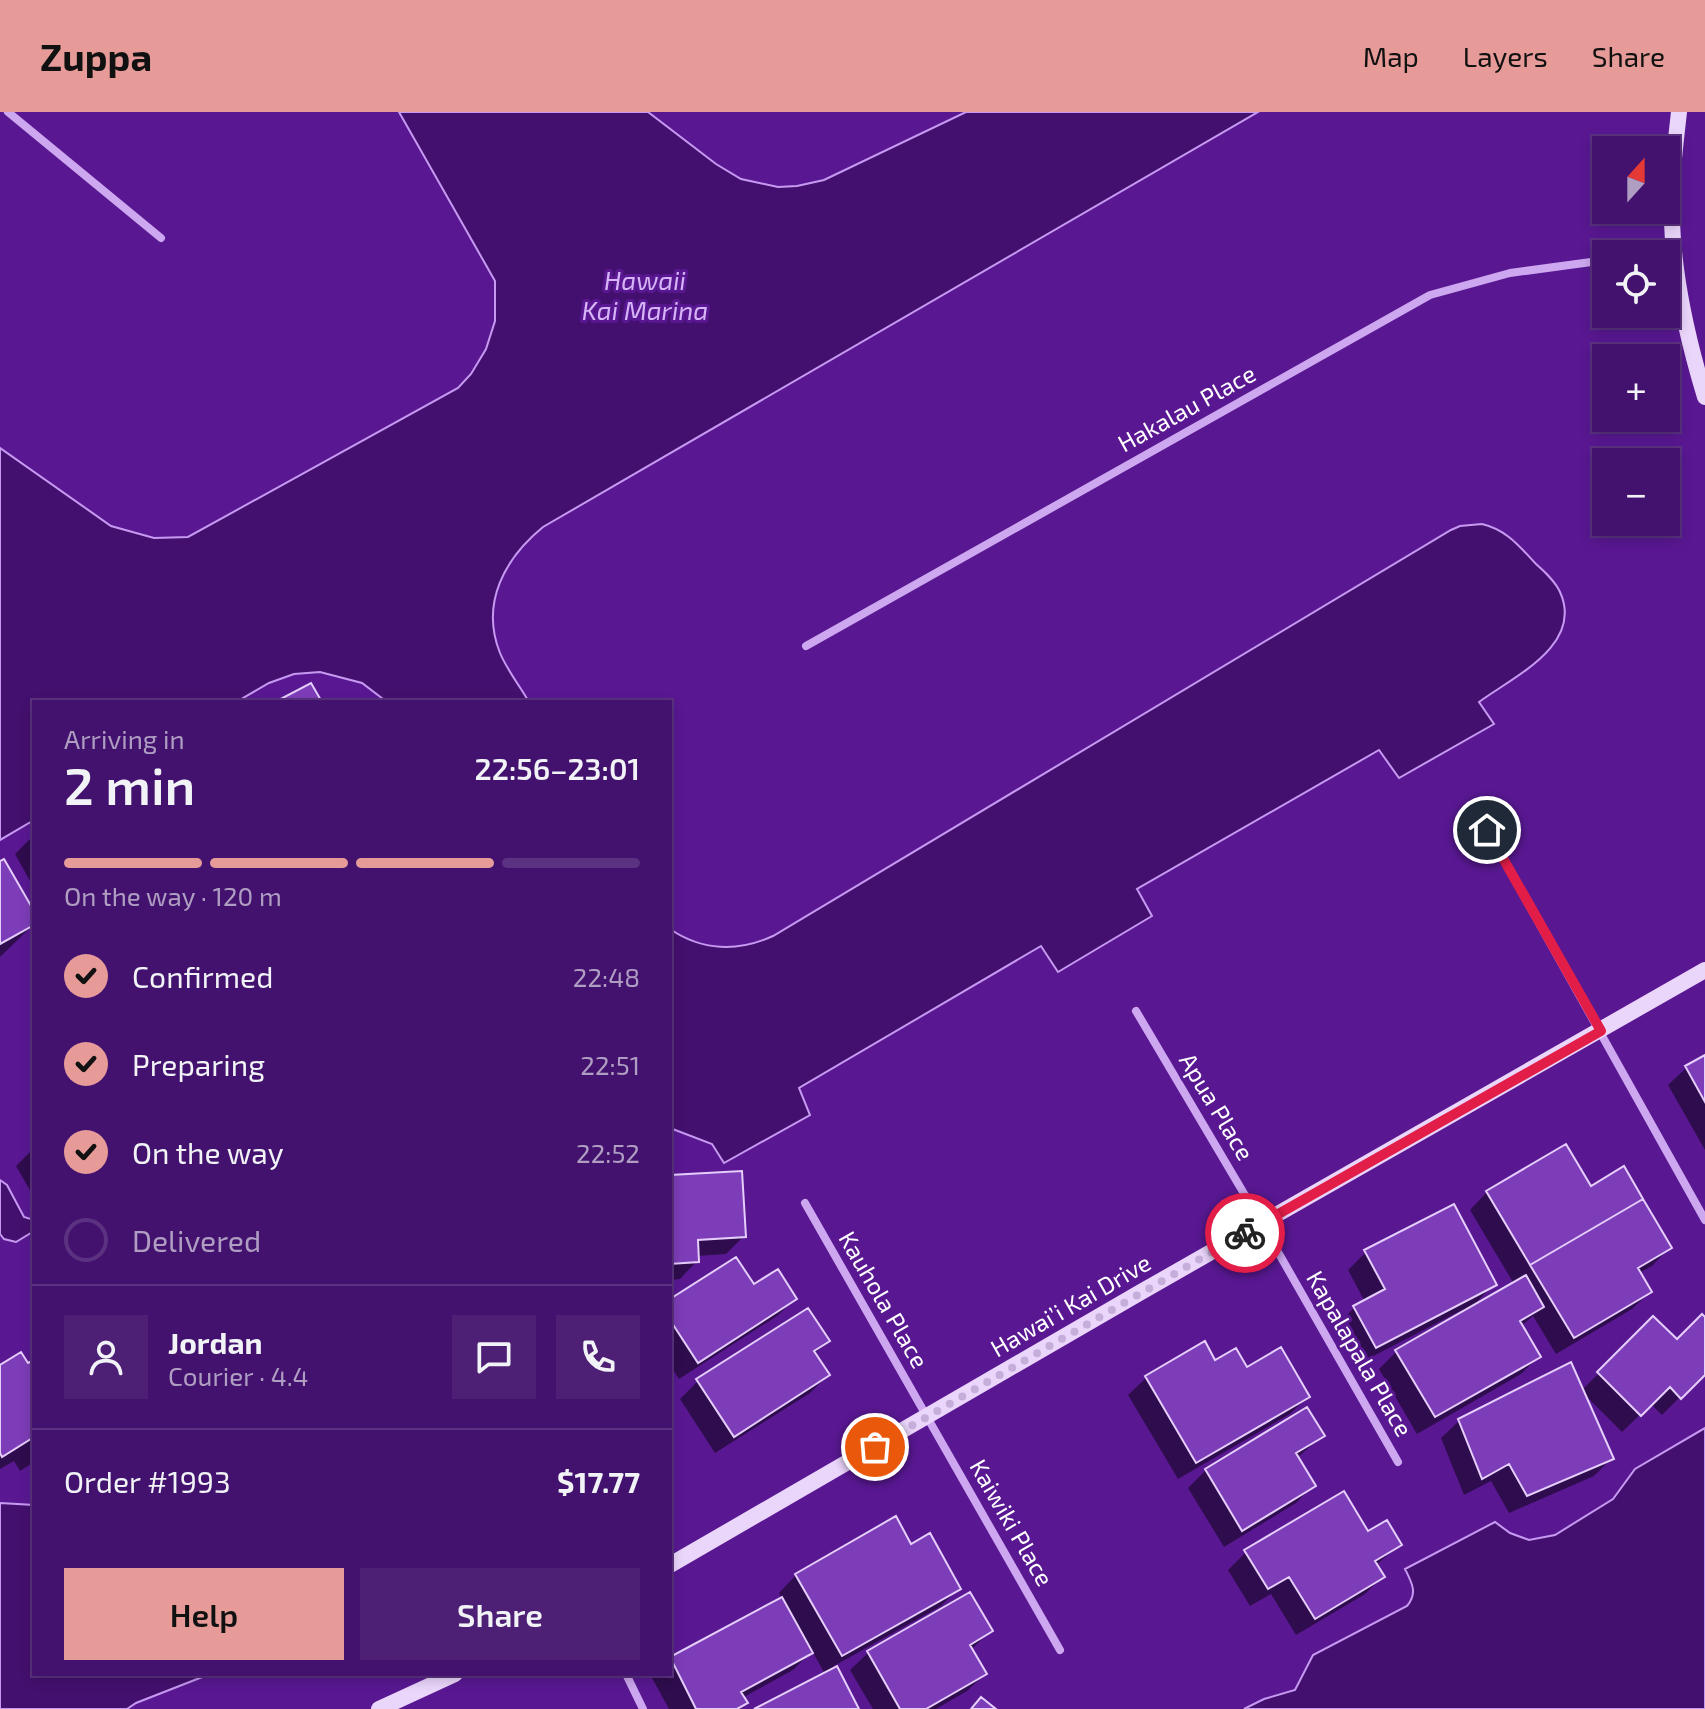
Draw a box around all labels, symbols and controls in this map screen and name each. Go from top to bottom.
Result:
text: Zuppa [40,33,152,79]
text: Map [1363,39,1419,73]
text: Layers [1463,39,1548,73]
text: Share [1592,39,1665,73]
north arrow [1592,136,1680,224]
map controls [1592,136,1680,536]
button: locate [1592,240,1680,328]
water label: Hawaii Kai Marina [582,264,708,325]
button: + [1592,344,1680,432]
street label: Hakalau Place [1112,358,1260,457]
button: − [1592,448,1680,536]
text: Arriving in [64,723,185,754]
text: 22:56–23:01 [475,750,640,786]
text: 2 min [64,753,195,815]
pin [1453,796,1521,864]
icon: home [1465,808,1509,852]
text: On the way · 120 m [64,880,282,911]
icon: check [64,954,108,998]
text: Confirmed [132,958,273,994]
text: 22:48 [573,961,640,992]
icon: check [64,1042,108,1086]
text: Preparing [132,1046,265,1082]
street label: Apua Place [1174,1047,1261,1165]
text: 22:51 [580,1049,640,1080]
icon: check [64,1130,108,1174]
text: On the way [132,1134,284,1170]
text: 22:52 [576,1137,640,1168]
courier [1205,1193,1285,1273]
icon: bike [1223,1211,1267,1255]
text: Delivered [132,1222,261,1258]
street label: Kauhola Place [833,1226,935,1373]
street label: Hawai’i Kai Drive [985,1247,1155,1362]
street label: Kapalapala Place [1301,1265,1419,1441]
button: person [64,1315,148,1399]
button: chat [452,1315,536,1399]
button: phone [556,1315,640,1399]
text: Jordan [168,1324,263,1360]
text: Courier · 4.4 [168,1360,309,1391]
pin [841,1413,909,1481]
icon: bag [853,1425,897,1469]
street label: Kaiwiki Place [964,1454,1060,1591]
text: Order #1993 [64,1463,231,1499]
text: $17.77 [557,1463,640,1499]
button: Help [64,1568,344,1660]
button: Share [360,1568,640,1660]

